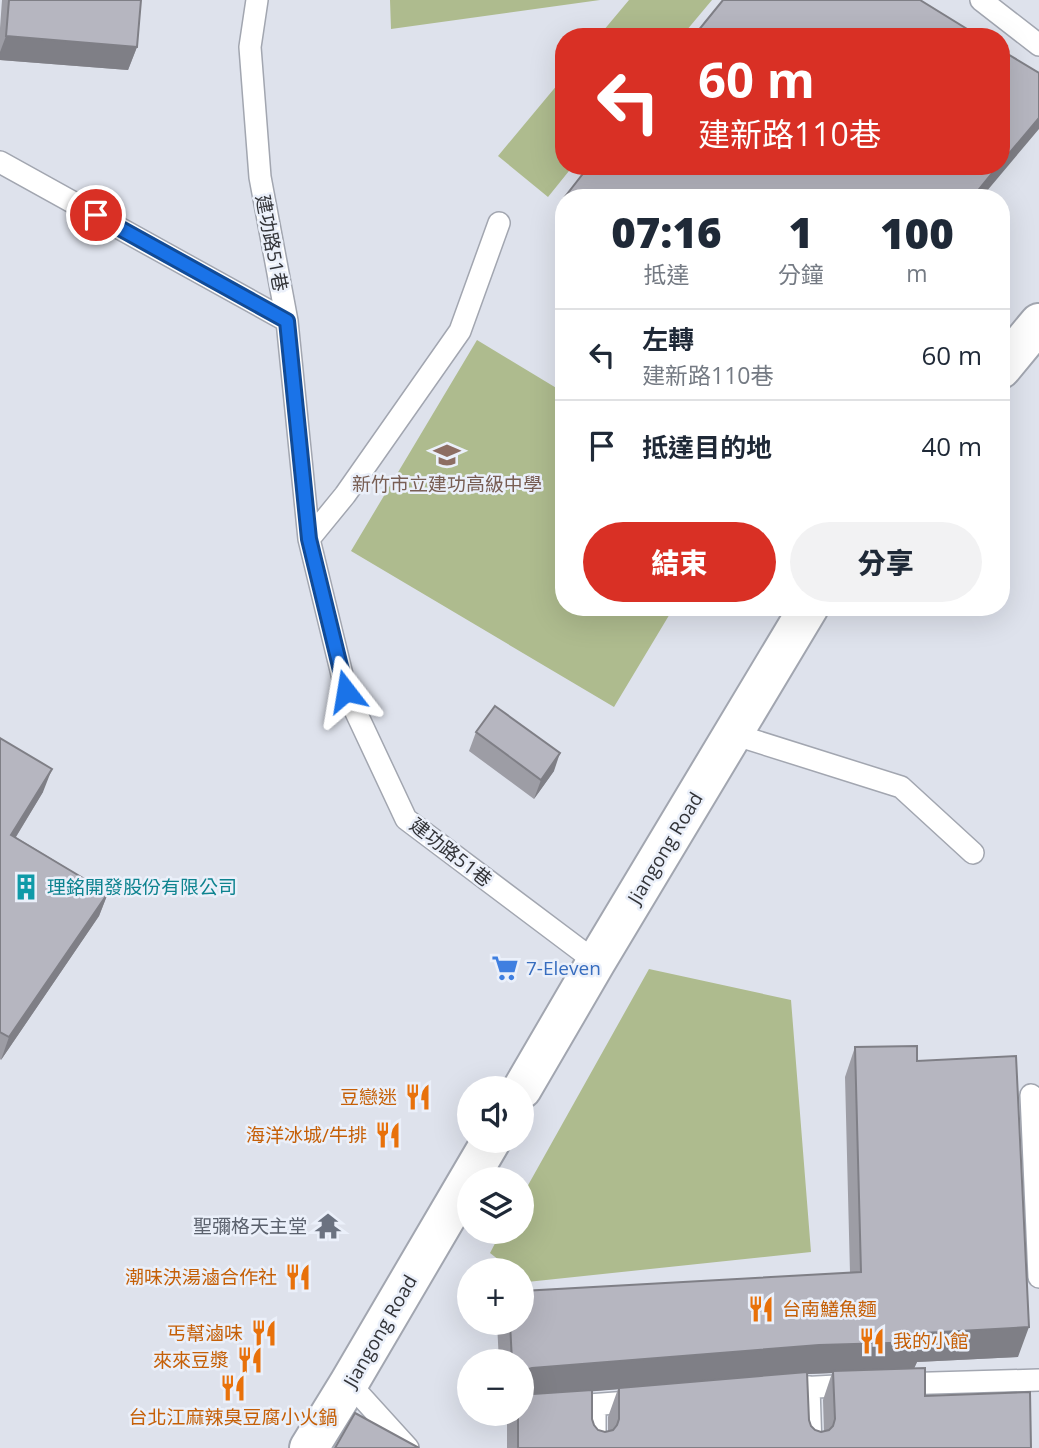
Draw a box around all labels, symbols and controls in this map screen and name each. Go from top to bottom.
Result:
text: 60 m [698,46,815,112]
icon: left [583,56,674,147]
text: 建新路110巷 [698,112,881,155]
pin [66,185,126,245]
street label: 建功路51巷 [250,193,294,293]
icon: arrive [77,196,115,234]
text: 07:16 [611,203,722,260]
text: 1 [789,203,813,260]
text: 100 [880,204,954,261]
text: m [906,257,928,289]
text: 抵達 [643,258,689,290]
text: 分鐘 [778,258,824,290]
text: 左轉 [642,321,694,357]
icon: left [583,336,621,374]
text: 60 m [921,337,982,373]
text: 建新路110巷 [642,359,773,391]
icon: arrive [583,427,621,465]
text: 40 m [921,428,982,464]
text: 抵達目的地 [642,429,772,465]
school or university icon: 新竹市立建功高級中學 [432,440,462,470]
place label: 新竹市立建功高級中學 [352,471,542,497]
button: 結束 [583,522,776,602]
button: 分享 [790,522,982,602]
position arrow [309,654,383,728]
street label: Jiangong Road [620,787,709,910]
street label: 建功路51巷 [404,812,498,892]
building icon: 理銘開發股份有限公司 [11,872,41,902]
place label: 理銘開發股份有限公司 [47,874,237,900]
supermarket icon: 7-Eleven [490,953,520,983]
place label: 7-Eleven [526,955,601,981]
map controls [457,1076,534,1426]
button: sound [457,1076,534,1153]
restaurant icon: 豆戀迷 [403,1082,433,1112]
place label: 豆戀迷 [340,1084,397,1110]
restaurant icon: 海洋冰城/牛排 [373,1120,403,1150]
place label: 海洋冰城/牛排 [246,1122,367,1148]
button: layers [457,1167,534,1244]
temple icon: 聖彌格天主堂 [313,1211,343,1241]
place label: 聖彌格天主堂 [193,1213,307,1239]
button: + [457,1258,534,1335]
restaurant icon: 潮味決湯滷合作社 [283,1262,313,1292]
place label: 潮味決湯滷合作社 [125,1264,277,1290]
street label: Jiangong Road [336,1270,423,1394]
restaurant icon: 台南鱔魚麵 [746,1294,776,1324]
place label: 台南鱔魚麵 [782,1296,877,1322]
restaurant icon: 丐幫滷味 [249,1318,279,1348]
place label: 丐幫滷味 [167,1320,243,1346]
restaurant icon: 我的小館 [857,1326,887,1356]
place label: 我的小館 [893,1328,969,1354]
restaurant icon: 來來豆漿 [235,1345,265,1375]
place label: 來來豆漿 [153,1347,229,1373]
button: − [457,1349,534,1426]
restaurant icon: 台北江麻辣臭豆腐小火鍋 [218,1373,248,1403]
place label: 台北江麻辣臭豆腐小火鍋 [128,1404,338,1430]

